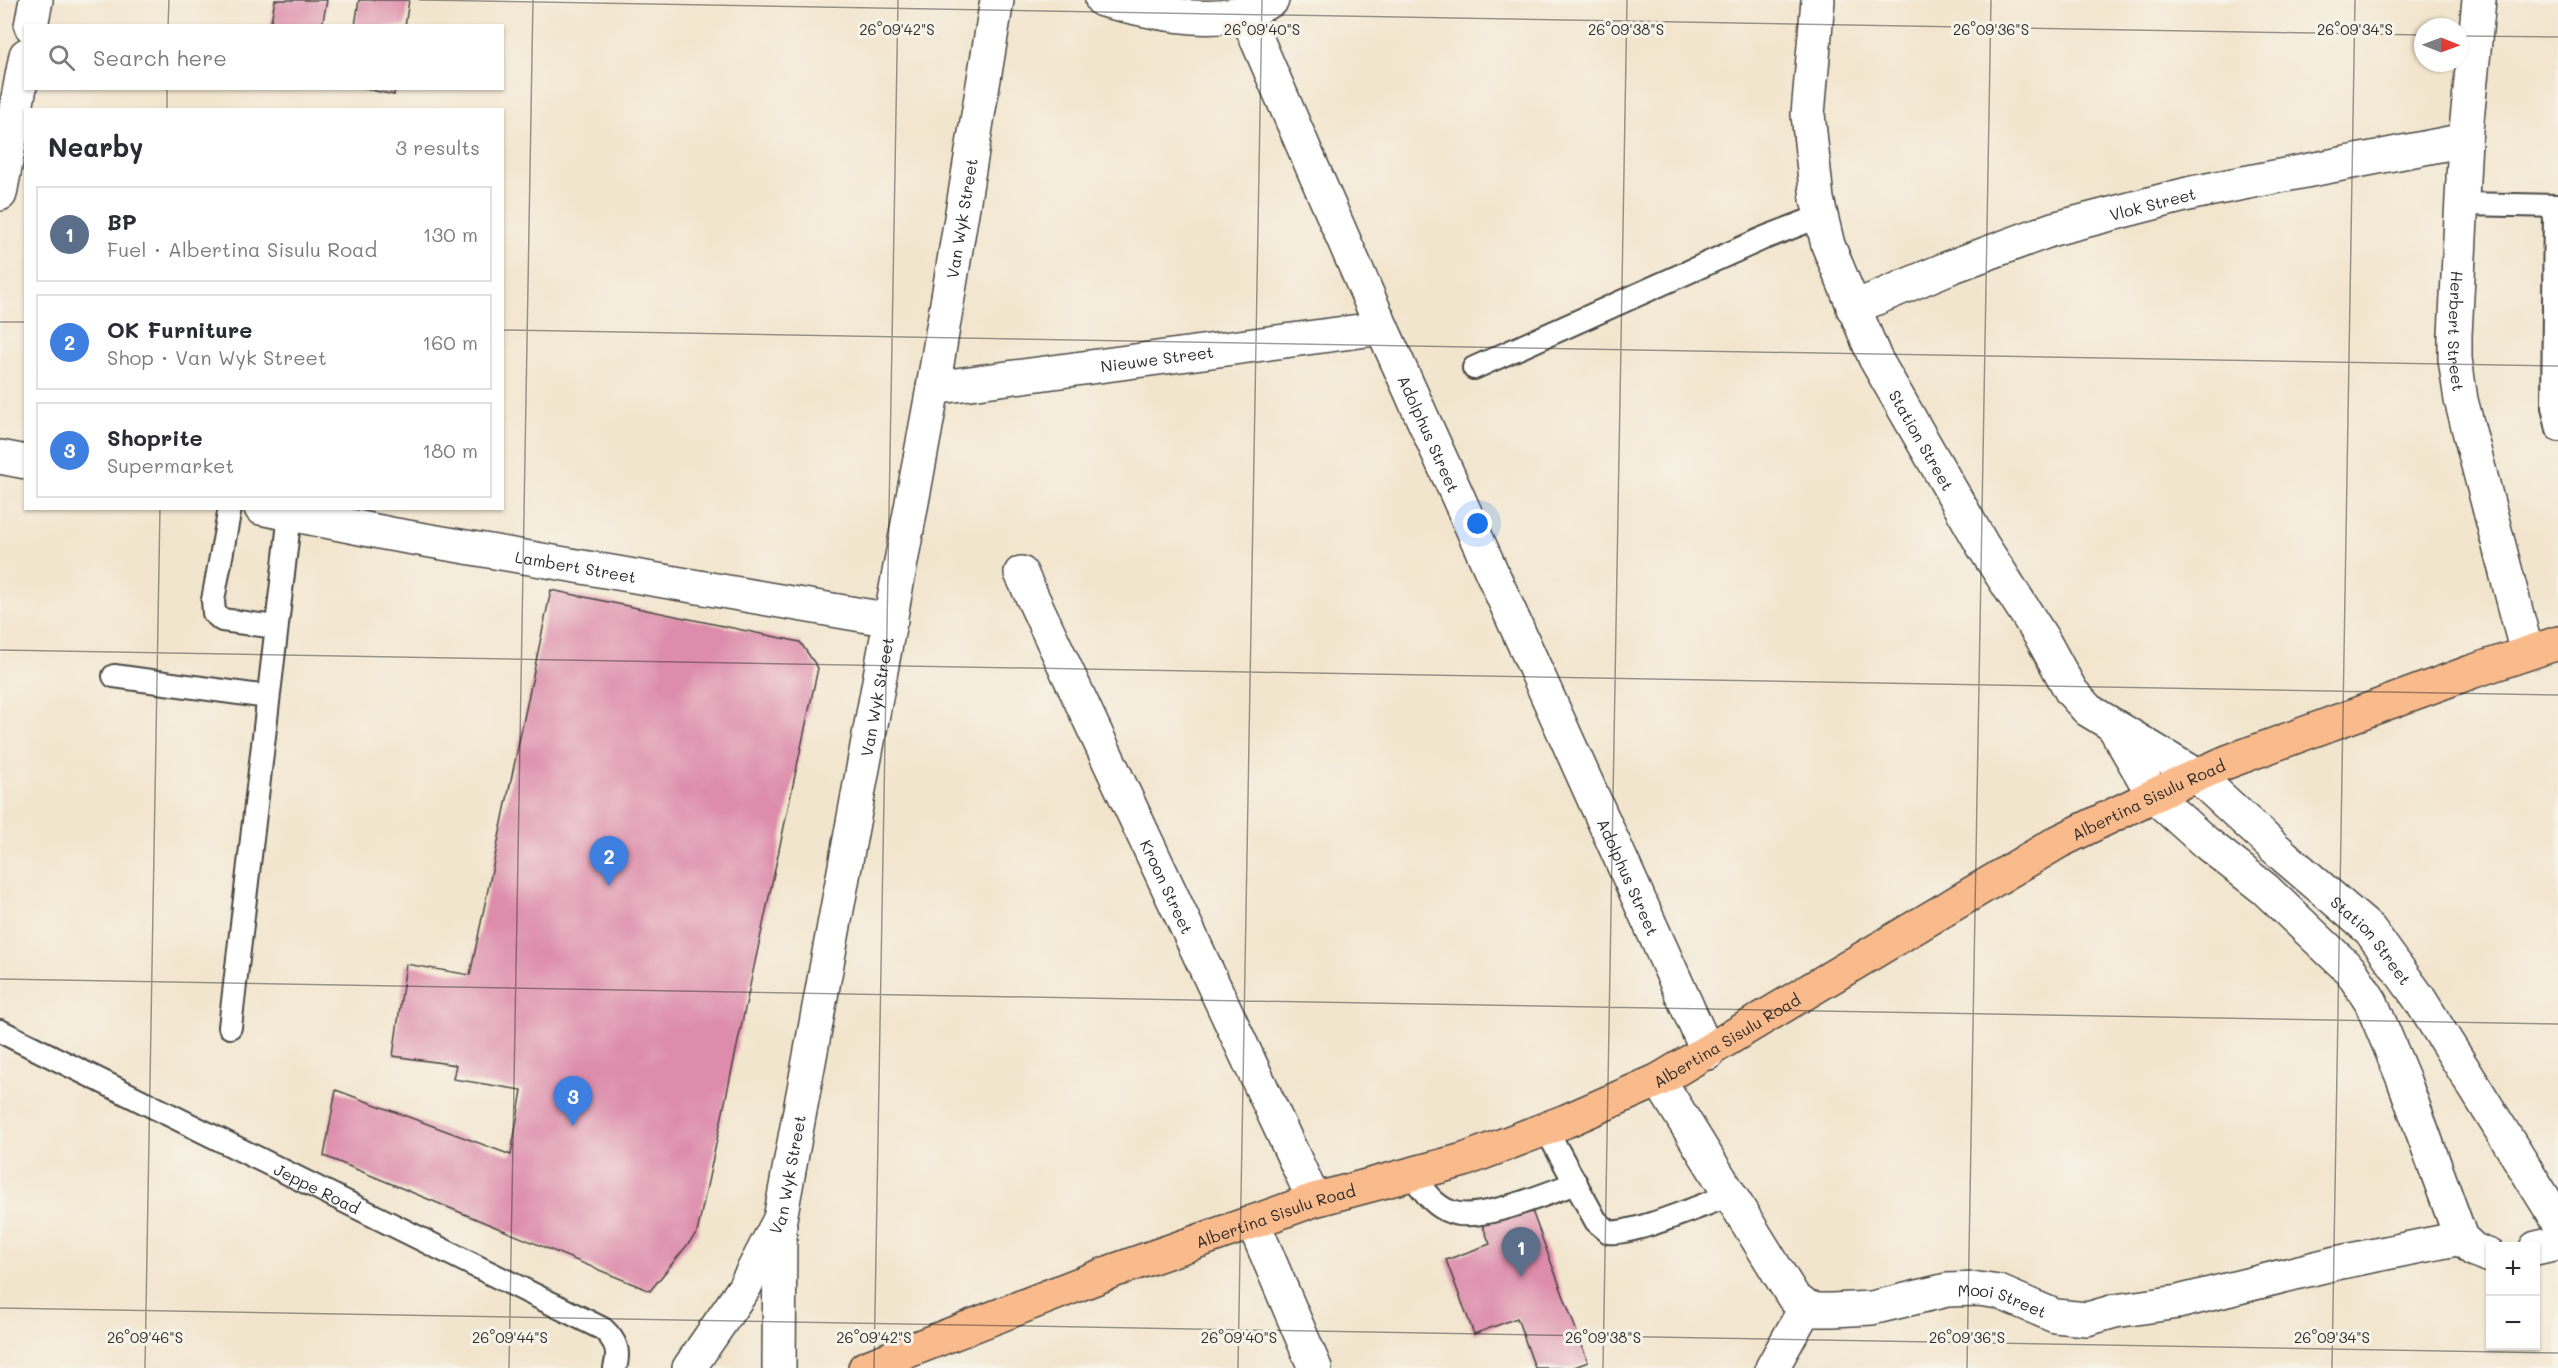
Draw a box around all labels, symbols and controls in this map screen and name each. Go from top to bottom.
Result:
north arrow [2414,18,2468,72]
text: 26°09'42"S [859,19,935,39]
text: 26°09'40"S [1224,19,1300,39]
text: 26°09'38"S [1588,19,1664,39]
text: 26°09'36"S [1953,19,2029,39]
text: 26°09'34"S [2317,19,2393,39]
search box [24,24,504,90]
icon: search [45,41,78,74]
text: Search here [93,43,227,72]
text: Nearby [48,130,143,164]
text: 3 results [395,134,480,160]
street label: Van Wyk Street [941,157,981,280]
street label: Vlok Street [2107,182,2197,224]
text: BP [107,207,137,236]
text: 1 [65,221,74,247]
text: 130 m [423,221,478,247]
text: Fuel · Albertina Sisulu Road [107,236,377,262]
street label: Herbert Street [2444,270,2470,393]
text: OK Furniture [107,315,252,344]
text: 2 [64,329,75,355]
text: 160 m [422,329,478,355]
street label: Nieuwe Street [1099,340,1215,376]
text: Shop · Van Wyk Street [107,344,327,370]
street label: Adolphus Street [1394,372,1465,495]
street label: Station Street [1885,386,1959,494]
text: Shoprite [107,423,203,452]
text: 3 [64,437,76,463]
text: 180 m [422,437,478,463]
text: Supermarket [107,452,234,478]
your location [1463,509,1492,538]
street label: Lambert Street [514,545,638,587]
street label: Van Wyk Street [855,635,897,758]
street label: Albertina Sisulu Road [2068,754,2228,844]
street label: Adolphus Street [1593,815,1664,939]
pin: 2 [590,836,628,886]
street label: Kroon Street [1136,836,1199,937]
street label: Station Street [2327,891,2416,989]
street label: Albertina Sisulu Road [1649,988,1804,1092]
pin: 3 [554,1076,592,1126]
street label: Van Wyk Street [763,1113,809,1238]
street label: Jeppe Road [271,1158,364,1218]
street label: Albertina Sisulu Road [1193,1179,1358,1252]
pin: 1 [1502,1228,1540,1277]
map controls [2486,1242,2540,1350]
button: + [2486,1242,2540,1296]
street label: Mooi Street [1957,1278,2050,1322]
button: − [2486,1296,2540,1350]
text: 26°09'46"S [107,1327,183,1347]
text: 26°09'44"S [472,1327,548,1347]
text: 26°09'42"S [836,1327,912,1347]
text: 26°09'40"S [1201,1327,1277,1347]
text: 26°09'38"S [1565,1327,1641,1347]
text: 26°09'36"S [1929,1327,2005,1347]
text: 26°09'34"S [2294,1327,2370,1347]

